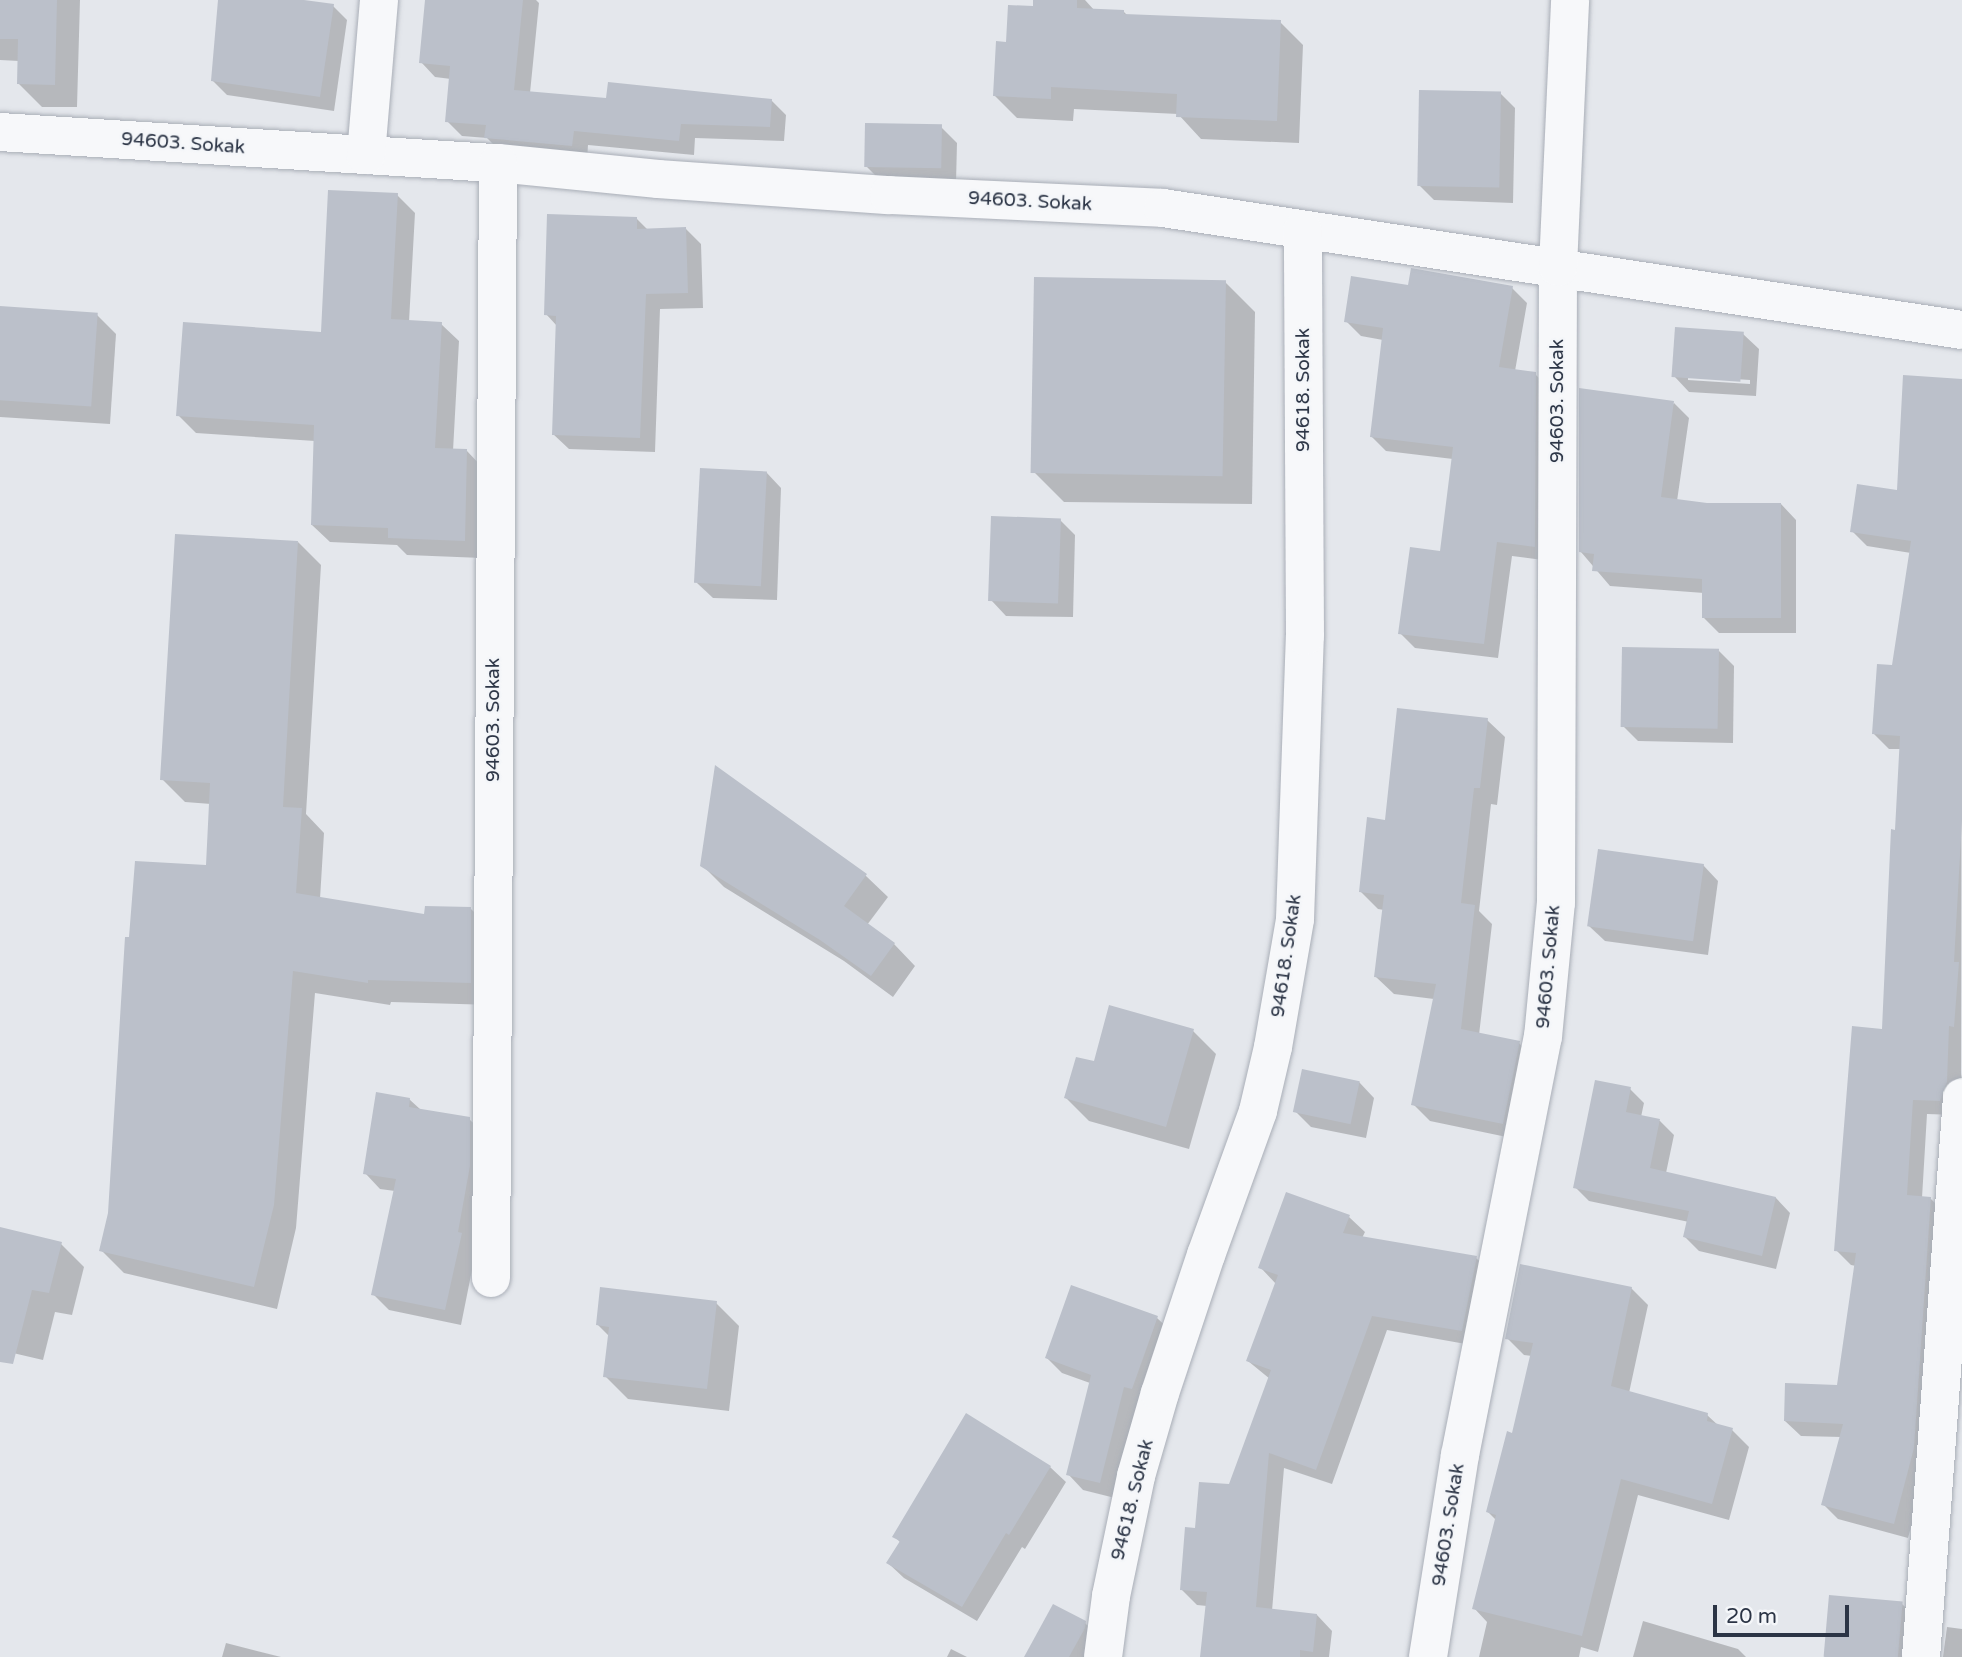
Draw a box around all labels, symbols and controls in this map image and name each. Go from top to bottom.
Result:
street label: 94603. Sokak [120,128,246,160]
street label: 94603. Sokak [967,187,1093,217]
street label: 94618. Sokak [1293,328,1315,452]
street label: 94603. Sokak [1547,339,1569,463]
street label: 94603. Sokak [483,658,505,782]
street label: 94618. Sokak [1267,893,1307,1019]
street label: 94603. Sokak [1532,904,1566,1030]
street label: 94618. Sokak [1107,1437,1159,1563]
street label: 94603. Sokak [1428,1462,1470,1588]
scale bar [1717,1590,1854,1634]
text: 20 m [1726,1604,1777,1629]

